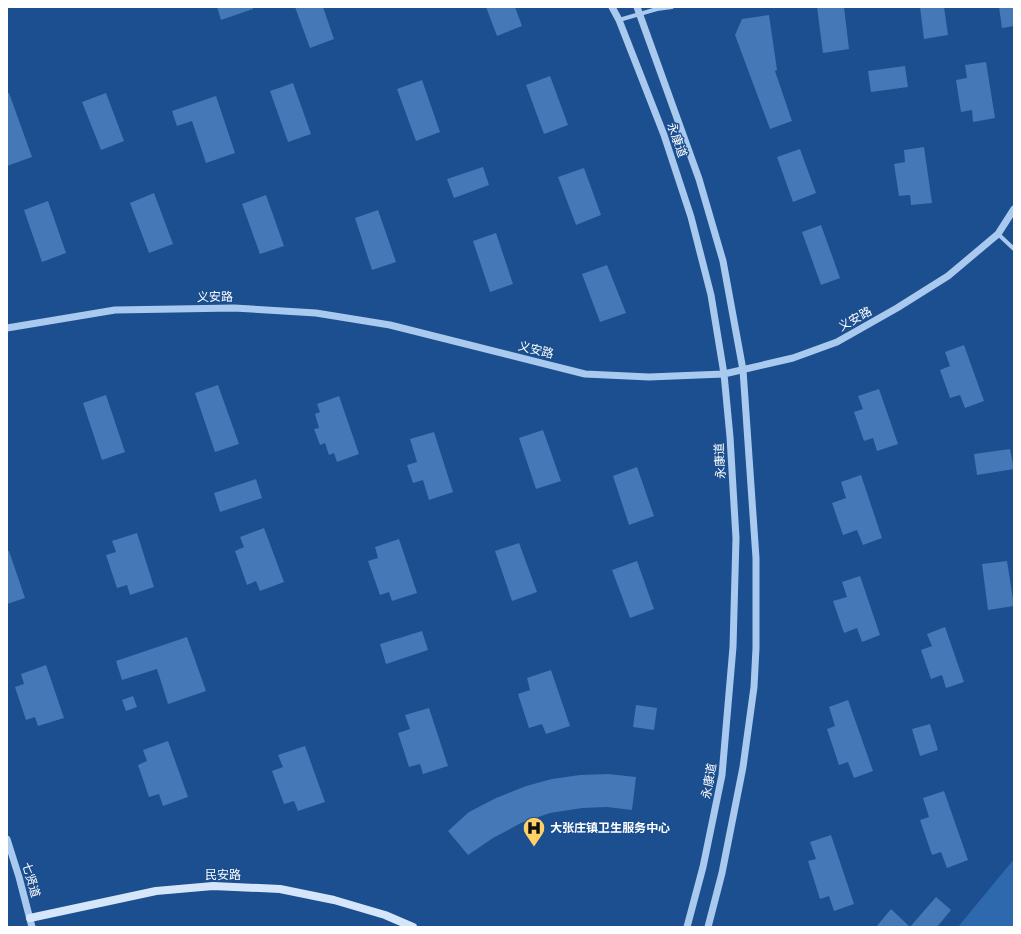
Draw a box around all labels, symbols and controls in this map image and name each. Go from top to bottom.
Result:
street label: 永康道 [665,120,690,159]
street label: 义安路 [197,289,233,303]
street label: 义安路 [835,303,874,333]
street label: 义安路 [517,338,555,360]
street label: 永康道 [711,443,727,479]
street label: 永康道 [698,762,718,800]
hospital icon: 大张庄镇卫生服务中心 [521,815,547,848]
place label: 大张庄镇卫生服务中心 [550,820,670,834]
street label: 七贤道 [20,860,44,899]
street label: 民安路 [205,867,241,881]

